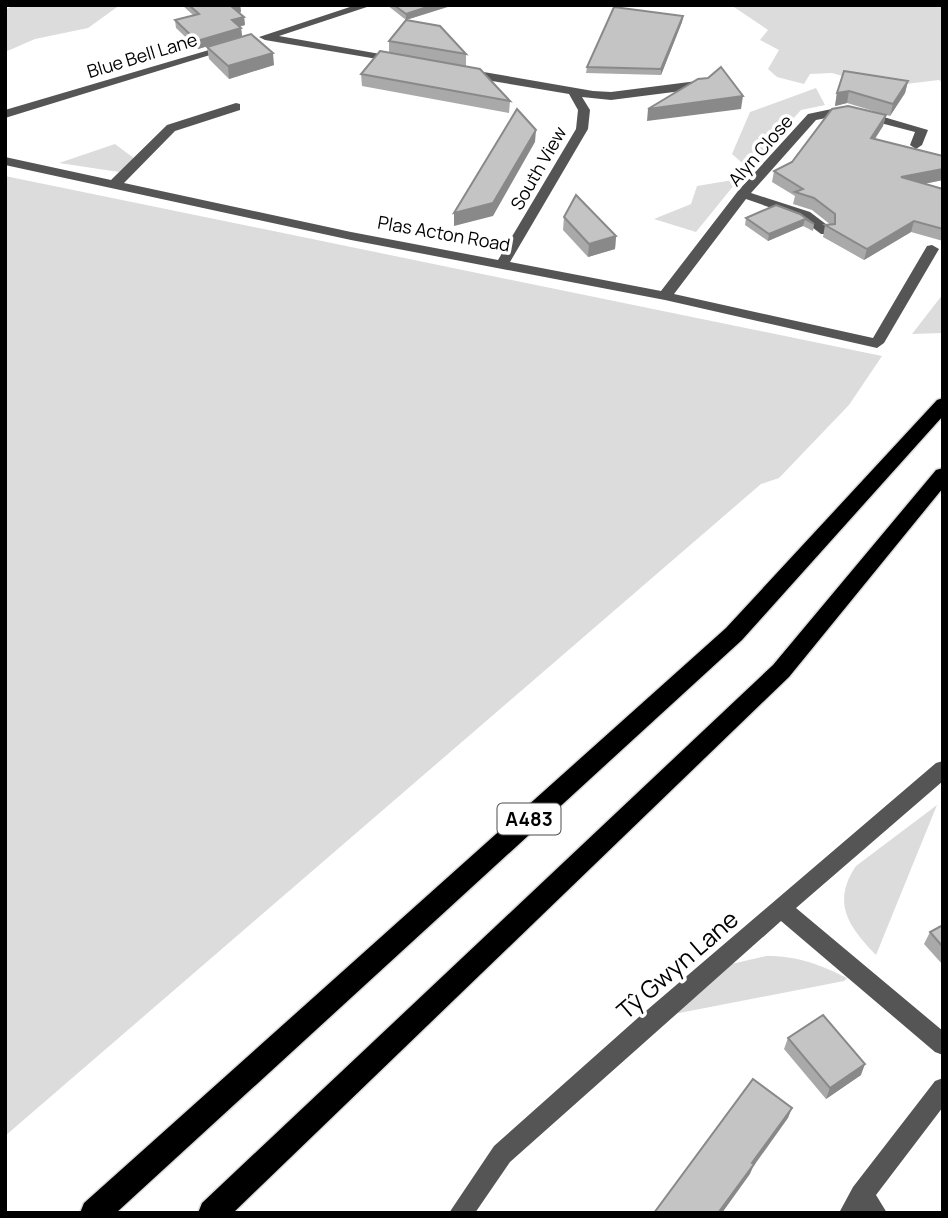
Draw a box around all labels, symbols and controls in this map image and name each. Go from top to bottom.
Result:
street label: Blue Bell Lane [84,27,200,83]
street label: Alyn Close [722,109,798,191]
street label: South View [504,122,572,214]
street label: Plas Acton Road [376,210,512,256]
road number: A483 [498,804,560,834]
street label: Tŷ Gwyn Lane [609,902,745,1026]

